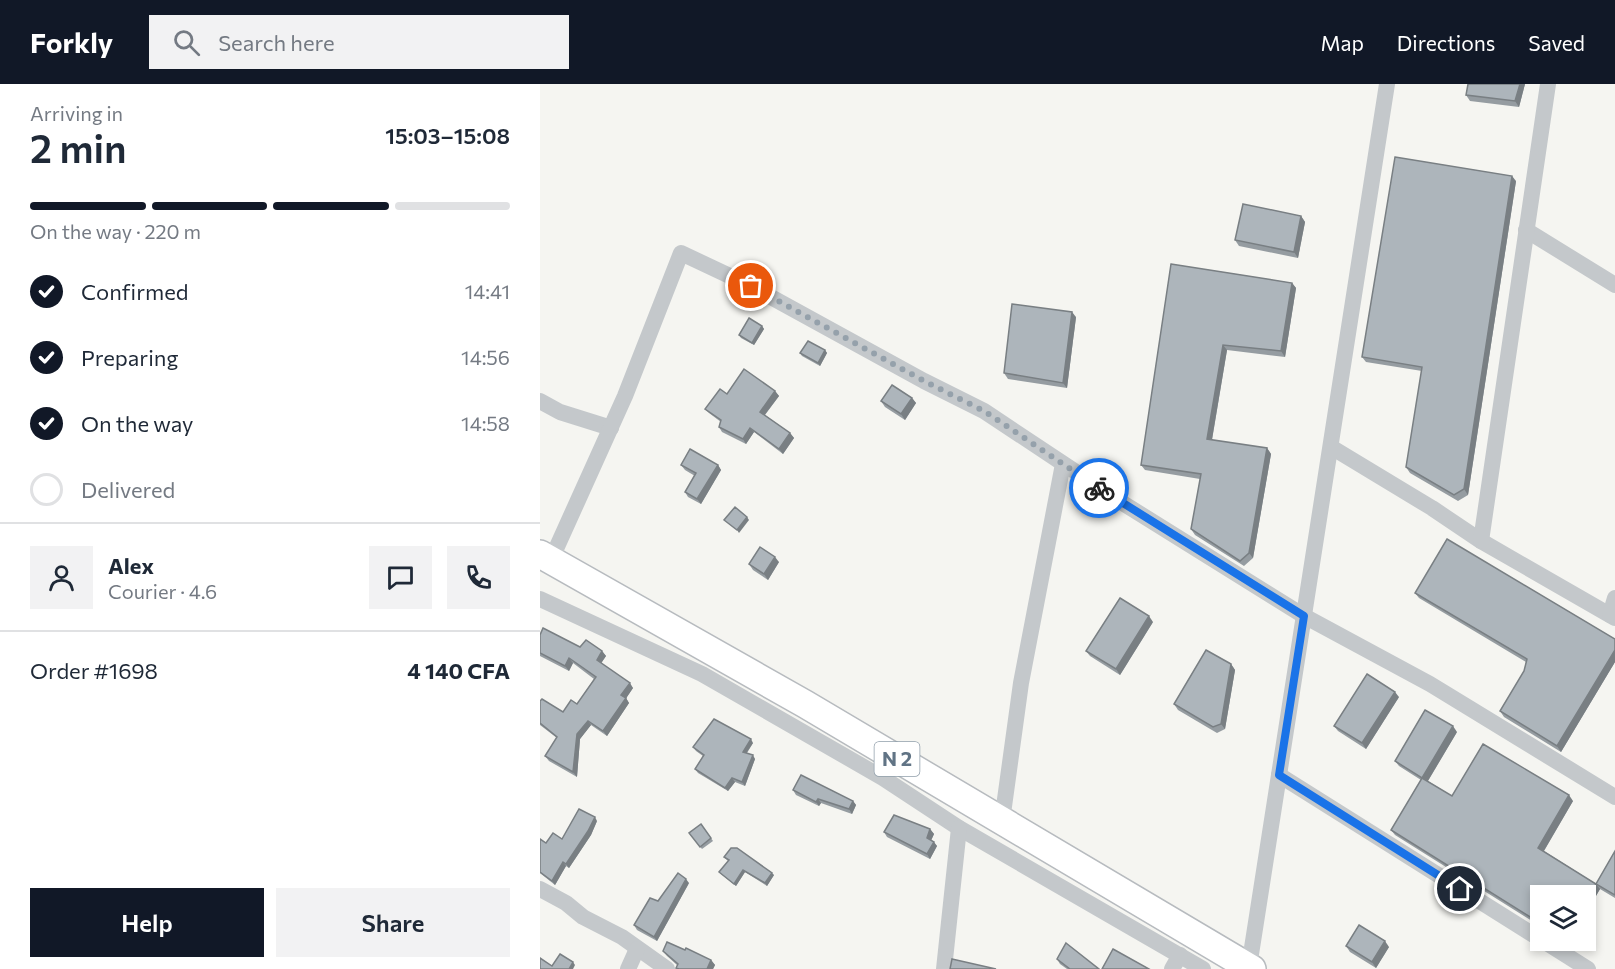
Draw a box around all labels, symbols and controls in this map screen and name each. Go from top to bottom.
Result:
search box [149,15,569,69]
text: Forkly [30,25,113,59]
icon: search [170,26,203,59]
text: Search here [218,29,335,56]
text: Map [1321,30,1364,55]
text: Directions [1397,30,1495,55]
text: Saved [1528,30,1585,55]
text: Arriving in [30,101,123,125]
text: 15:03–15:08 [385,122,510,149]
text: 2 min [30,123,127,171]
text: On the way · 220 m [30,219,201,243]
pin [725,260,776,311]
icon: bag [734,269,767,302]
icon: check [30,275,63,308]
text: Confirmed [81,278,188,305]
text: 14:41 [465,279,510,303]
icon: check [30,341,63,374]
text: Preparing [81,344,178,371]
text: 14:56 [461,345,510,369]
icon: check [30,407,63,440]
text: On the way [81,410,193,437]
text: 14:58 [461,411,510,435]
courier [1069,458,1129,518]
icon: bike [1083,472,1116,505]
text: Delivered [81,476,175,503]
button: person [30,546,93,609]
button: chat [369,546,432,609]
button: phone [447,546,510,609]
text: Alex [108,552,154,579]
text: Courier · 4.6 [108,579,217,603]
text: Order #1698 [30,657,158,684]
text: 4 140 CFA [407,657,510,684]
road number: N 2 [874,742,920,776]
pin [1434,863,1485,914]
icon: home [1443,872,1476,905]
map controls [1530,885,1596,951]
button: layers [1530,885,1596,951]
button: Help [30,888,264,957]
button: Share [276,888,510,957]

